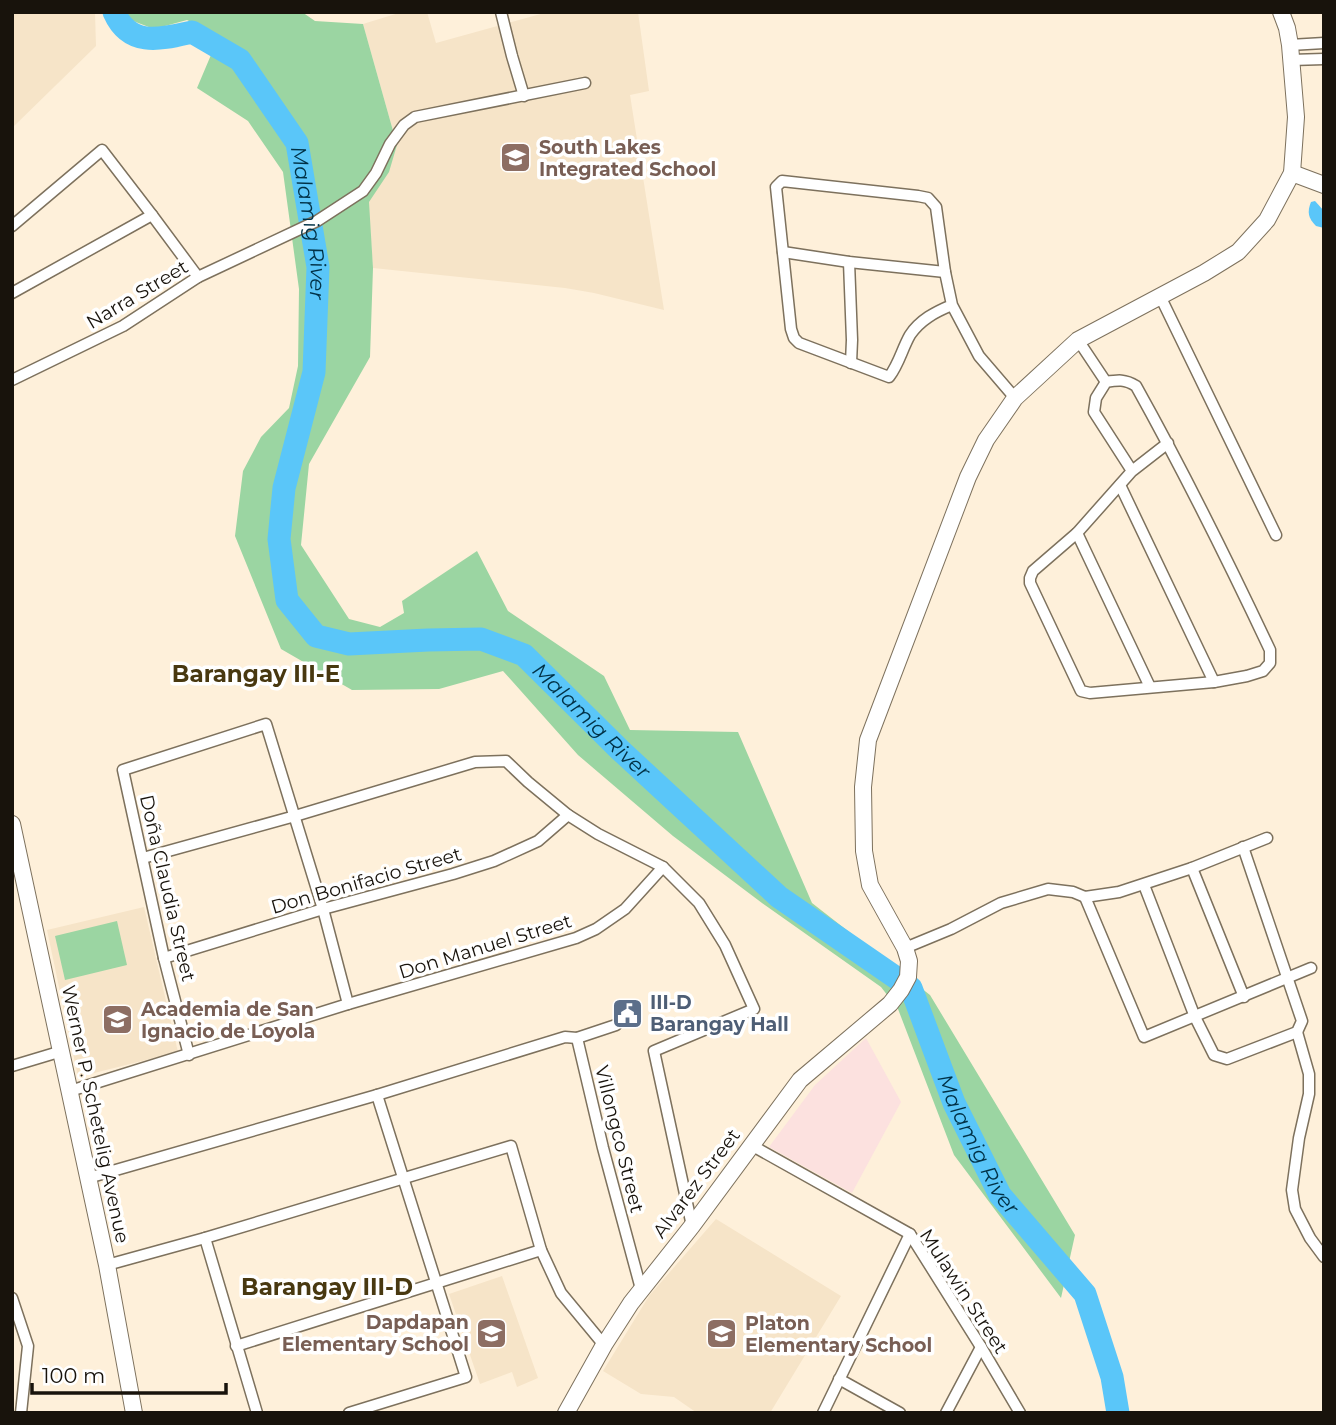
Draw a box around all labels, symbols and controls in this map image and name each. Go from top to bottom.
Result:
place label: South Lakes Integrated School [539,136,716,181]
school or university icon: South Lakes Integrated School [499,141,533,175]
water label: Malamig River [286,144,331,301]
street label: Narra Street [82,255,193,334]
water label: Malamig River [527,658,656,784]
district label: Barangay III-E [172,660,340,688]
street label: Doña Claudia Street [135,793,200,984]
street label: Don Bonifacio Street [268,842,464,919]
street label: Don Manuel Street [396,909,575,984]
street label: Werner P. Schetelig Avenue [57,983,134,1245]
place label: III-D Barangay Hall [650,991,789,1036]
public building icon: III-D Barangay Hall [610,996,644,1030]
place label: Academia de San Ignacio de Loyola [140,998,315,1043]
school or university icon: Academia de San Ignacio de Loyola [101,1003,135,1037]
street label: Villongco Street [590,1063,649,1215]
water label: Malamig River [932,1070,1025,1220]
street label: Alvarez Street [648,1124,745,1242]
street label: Mulawin Street [915,1225,1013,1358]
district label: Barangay III-D [241,1273,413,1301]
place label: Dapdapan Elementary School [282,1311,469,1356]
place label: Platon Elementary School [745,1312,932,1357]
school or university icon: Dapdapan Elementary School [475,1316,509,1350]
school or university icon: Platon Elementary School [705,1317,739,1351]
scale bar [32,1352,226,1396]
text: 100 m [42,1363,105,1388]

